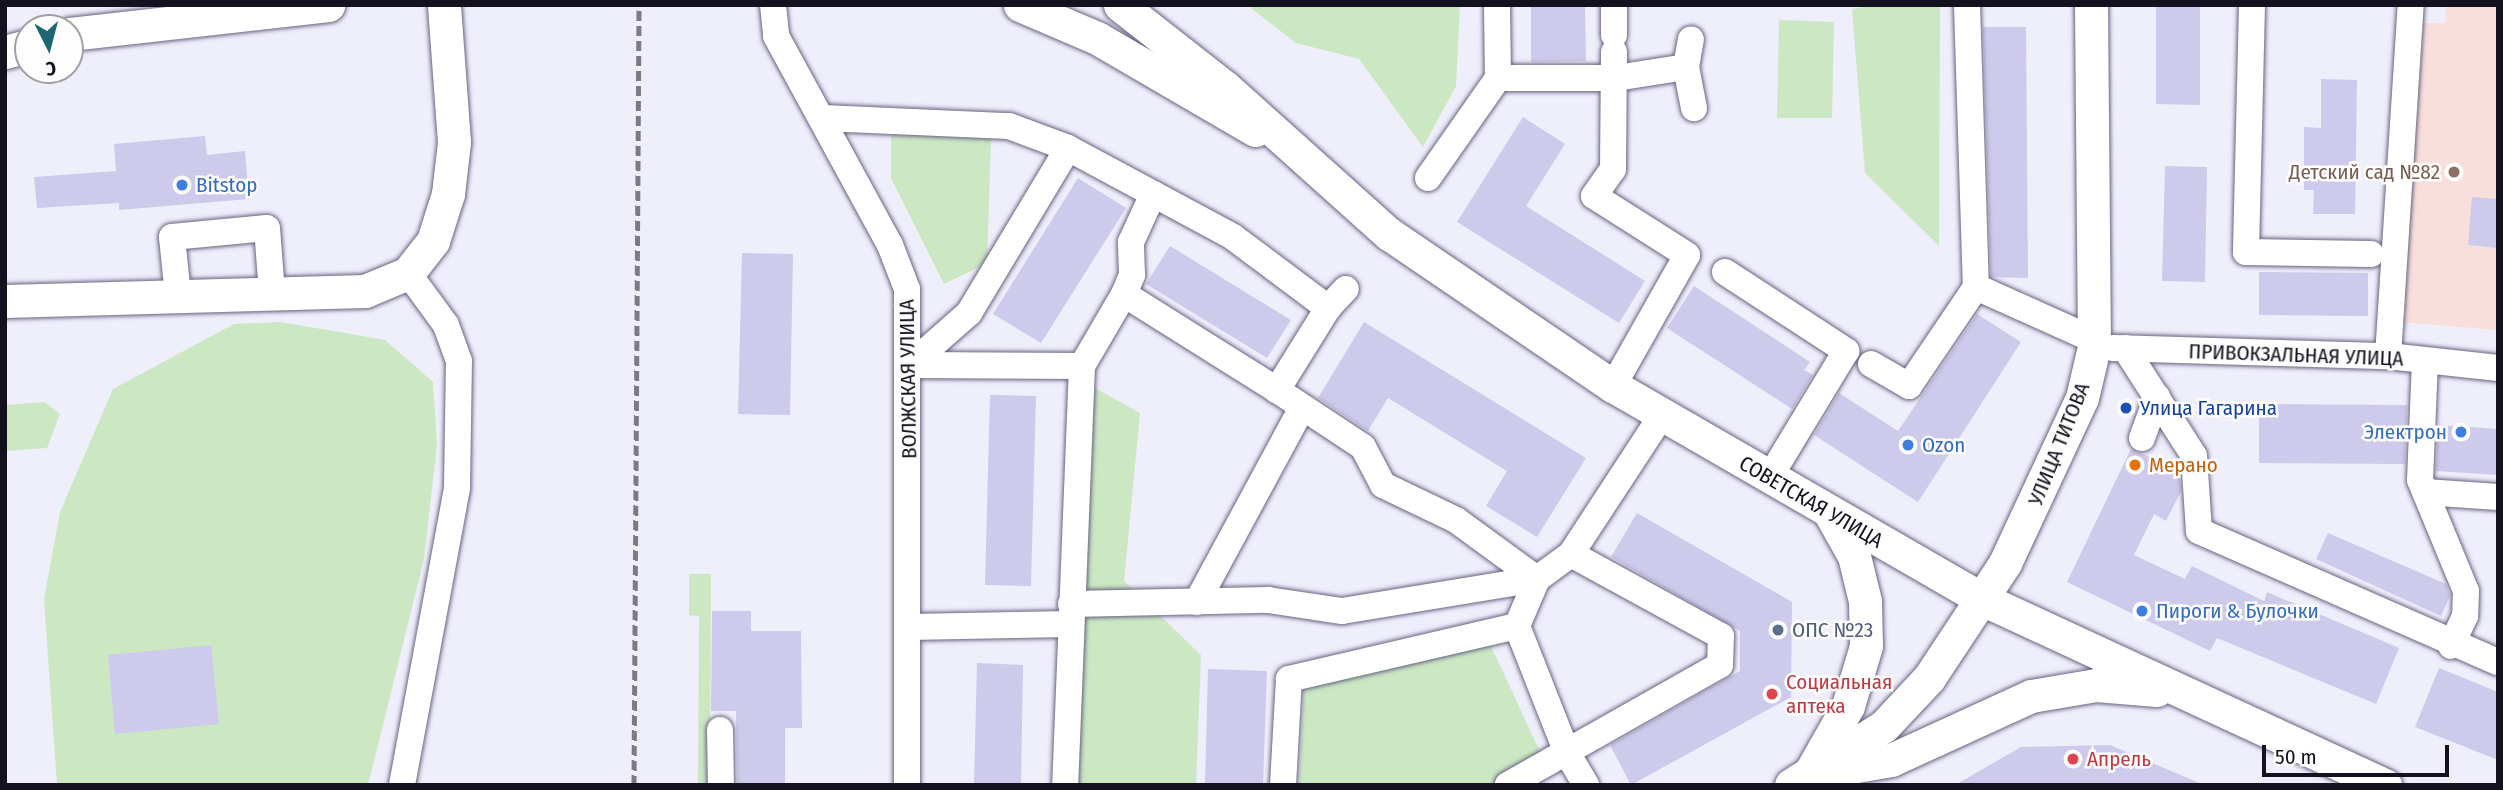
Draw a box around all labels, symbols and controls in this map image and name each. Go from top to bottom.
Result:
north arrow [14,14,84,84]
text: С [45,56,57,80]
place label: Детский сад №82 [2289,159,2440,185]
marker: Детский сад №82 [2446,164,2462,180]
place label: Bitstop [196,172,257,198]
marker: Bitstop [174,177,190,193]
street label: ВОЛЖСКАЯ УЛИЦА [894,299,922,459]
street label: ПРИВОКЗАЛЬНАЯ УЛИЦА [2188,339,2404,371]
street label: УЛИЦА ТИТОВА [2023,379,2095,509]
place label: Улица Гагарина [2140,395,2277,421]
marker: Улица Гагарина [2118,400,2134,416]
place label: Электрон [2364,419,2447,445]
marker: Электрон [2453,424,2469,440]
place label: Ozon [1922,432,1965,458]
marker: Ozon [1900,437,1916,453]
street label: СОВЕТСКАЯ УЛИЦА [1735,451,1887,553]
place label: Мерано [2149,452,2218,478]
marker: Мерано [2127,457,2143,473]
place label: Пироги & Булочки [2156,598,2319,624]
marker: Пироги & Булочки [2134,603,2150,619]
place label: ОПС №23 [1792,617,1873,643]
marker: ОПС №23 [1770,622,1786,638]
place label: Социальная аптека [1786,669,1892,719]
marker: Социальная аптека [1764,686,1780,702]
scale bar [2265,730,2452,774]
text: 50 m [2275,744,2317,770]
place label: Апрель [2087,746,2151,772]
marker: Апрель [2065,751,2081,767]

